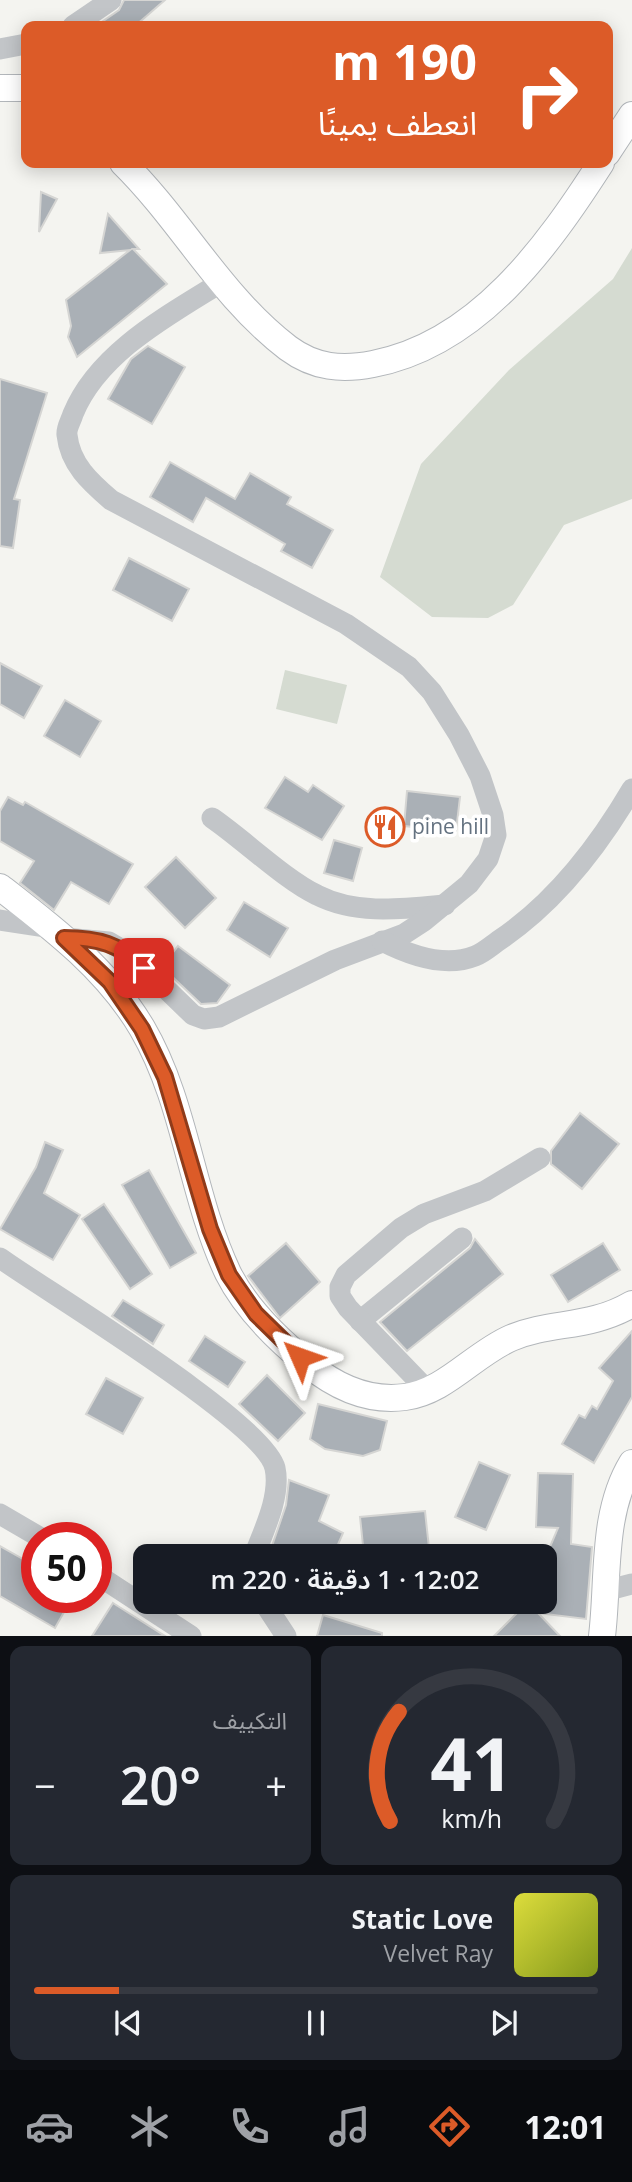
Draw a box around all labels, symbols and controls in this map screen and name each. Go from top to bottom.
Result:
text: 190 m [332,28,477,94]
icon: right [501,49,592,140]
text: انعطف يمينًا [318,101,477,144]
restaurant icon: pine hill [364,806,406,848]
place label: pine hill [412,812,489,840]
pin [114,938,174,998]
icon: arrive [125,949,163,987]
position arrow [263,1320,337,1394]
speed limit sign: 50 [21,1522,112,1613]
text: 12:02 · 1 دقيقة · 220 m [211,1561,479,1597]
text: التكييف [213,1704,287,1736]
text: 41 [430,1714,513,1813]
text: 20° [120,1749,201,1820]
text: − [34,1759,56,1811]
text: + [265,1759,287,1811]
text: km/h [441,1801,502,1835]
text: Static Love [351,1901,493,1937]
text: Velvet Ray [383,1937,493,1969]
icon: previous [109,2004,147,2042]
icon: pause [297,2004,335,2042]
icon: next [485,2004,523,2042]
icon: car [25,2102,74,2151]
icon: climate [125,2102,174,2151]
icon: phone [225,2102,274,2151]
icon: music [325,2102,374,2151]
icon: directions [425,2102,474,2151]
text: 12:01 [524,2105,607,2148]

